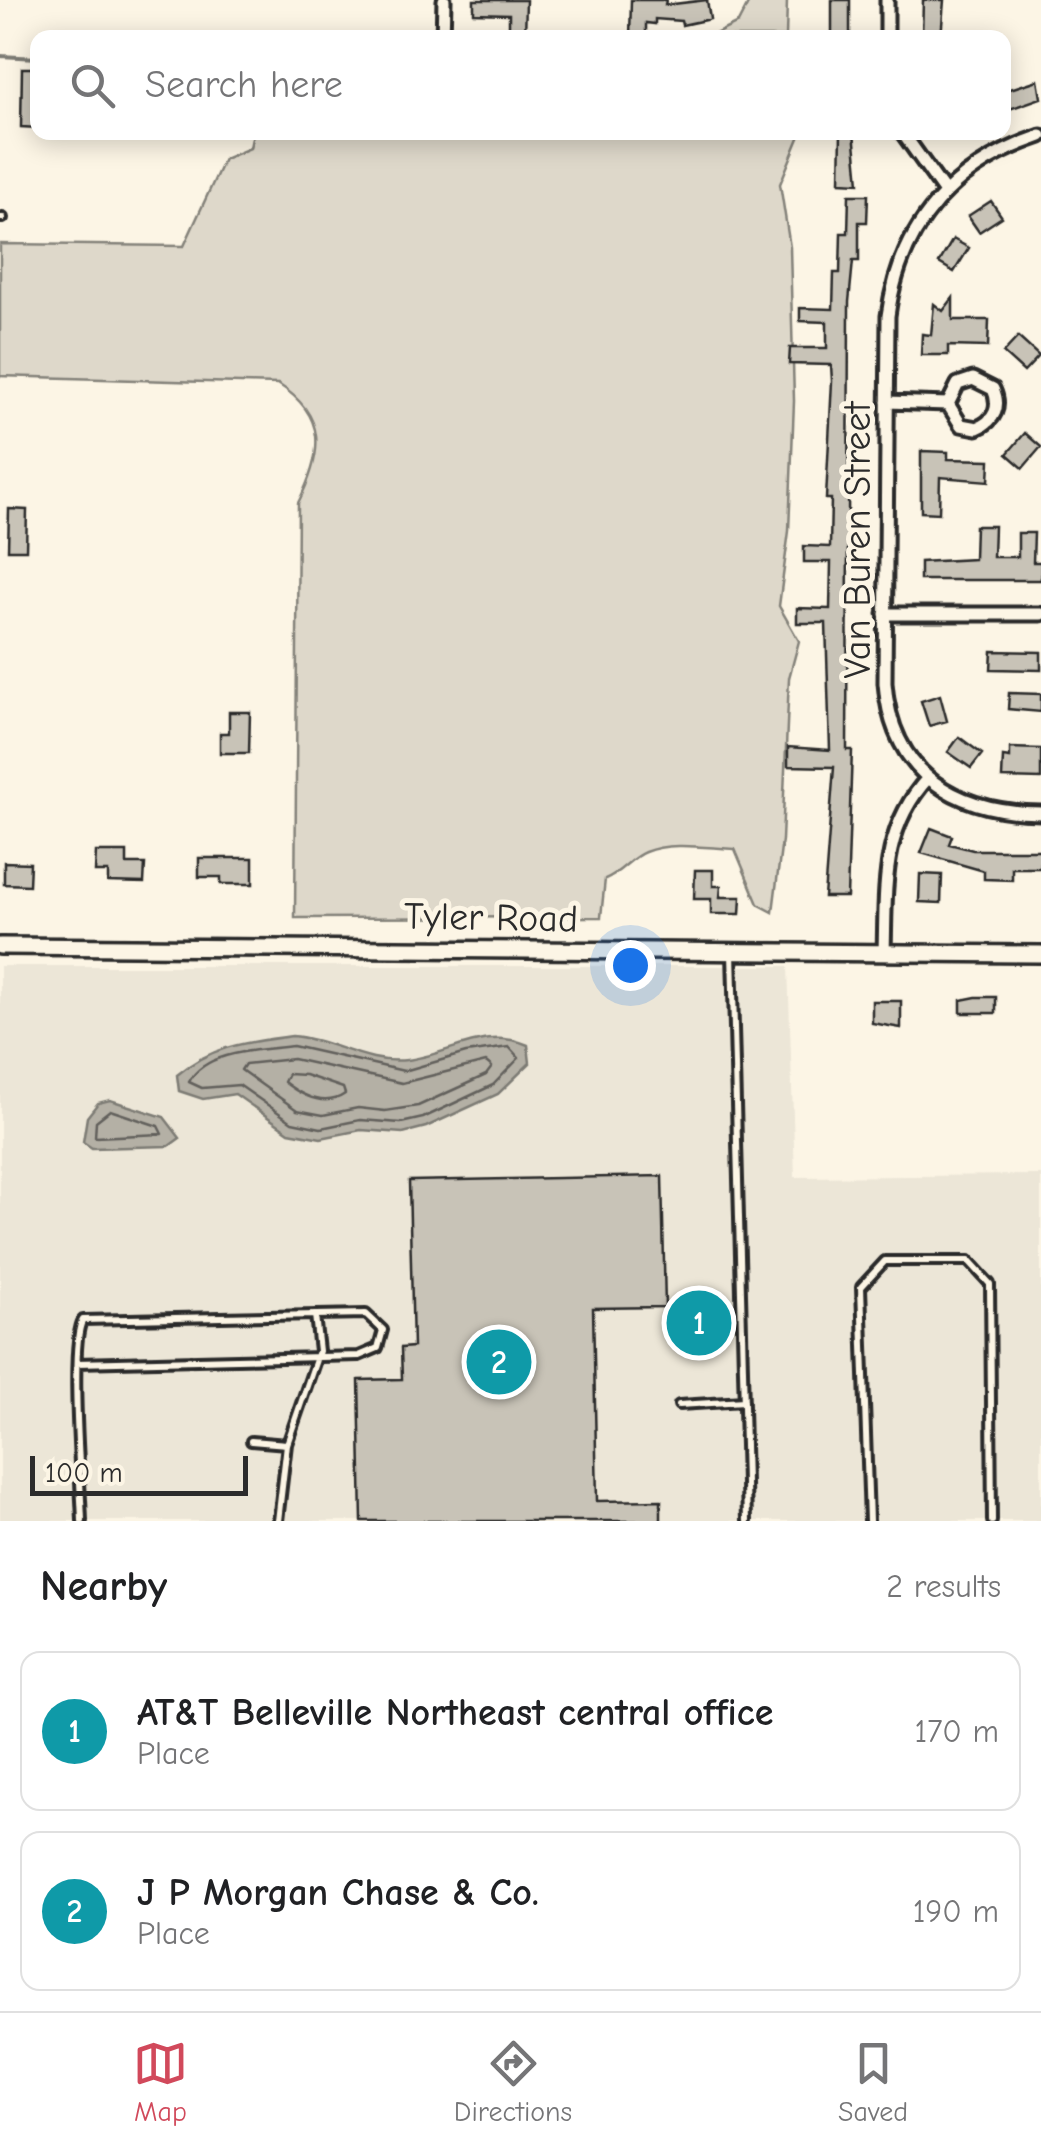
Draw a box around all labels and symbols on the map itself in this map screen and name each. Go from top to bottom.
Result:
street label: Van Buren Street [836,400,880,678]
street label: Tyler Road [404,894,578,942]
your location [605,940,656,991]
pin: 1 [666,1286,732,1360]
pin: 2 [466,1324,532,1400]
scale bar [30,1451,248,1496]

